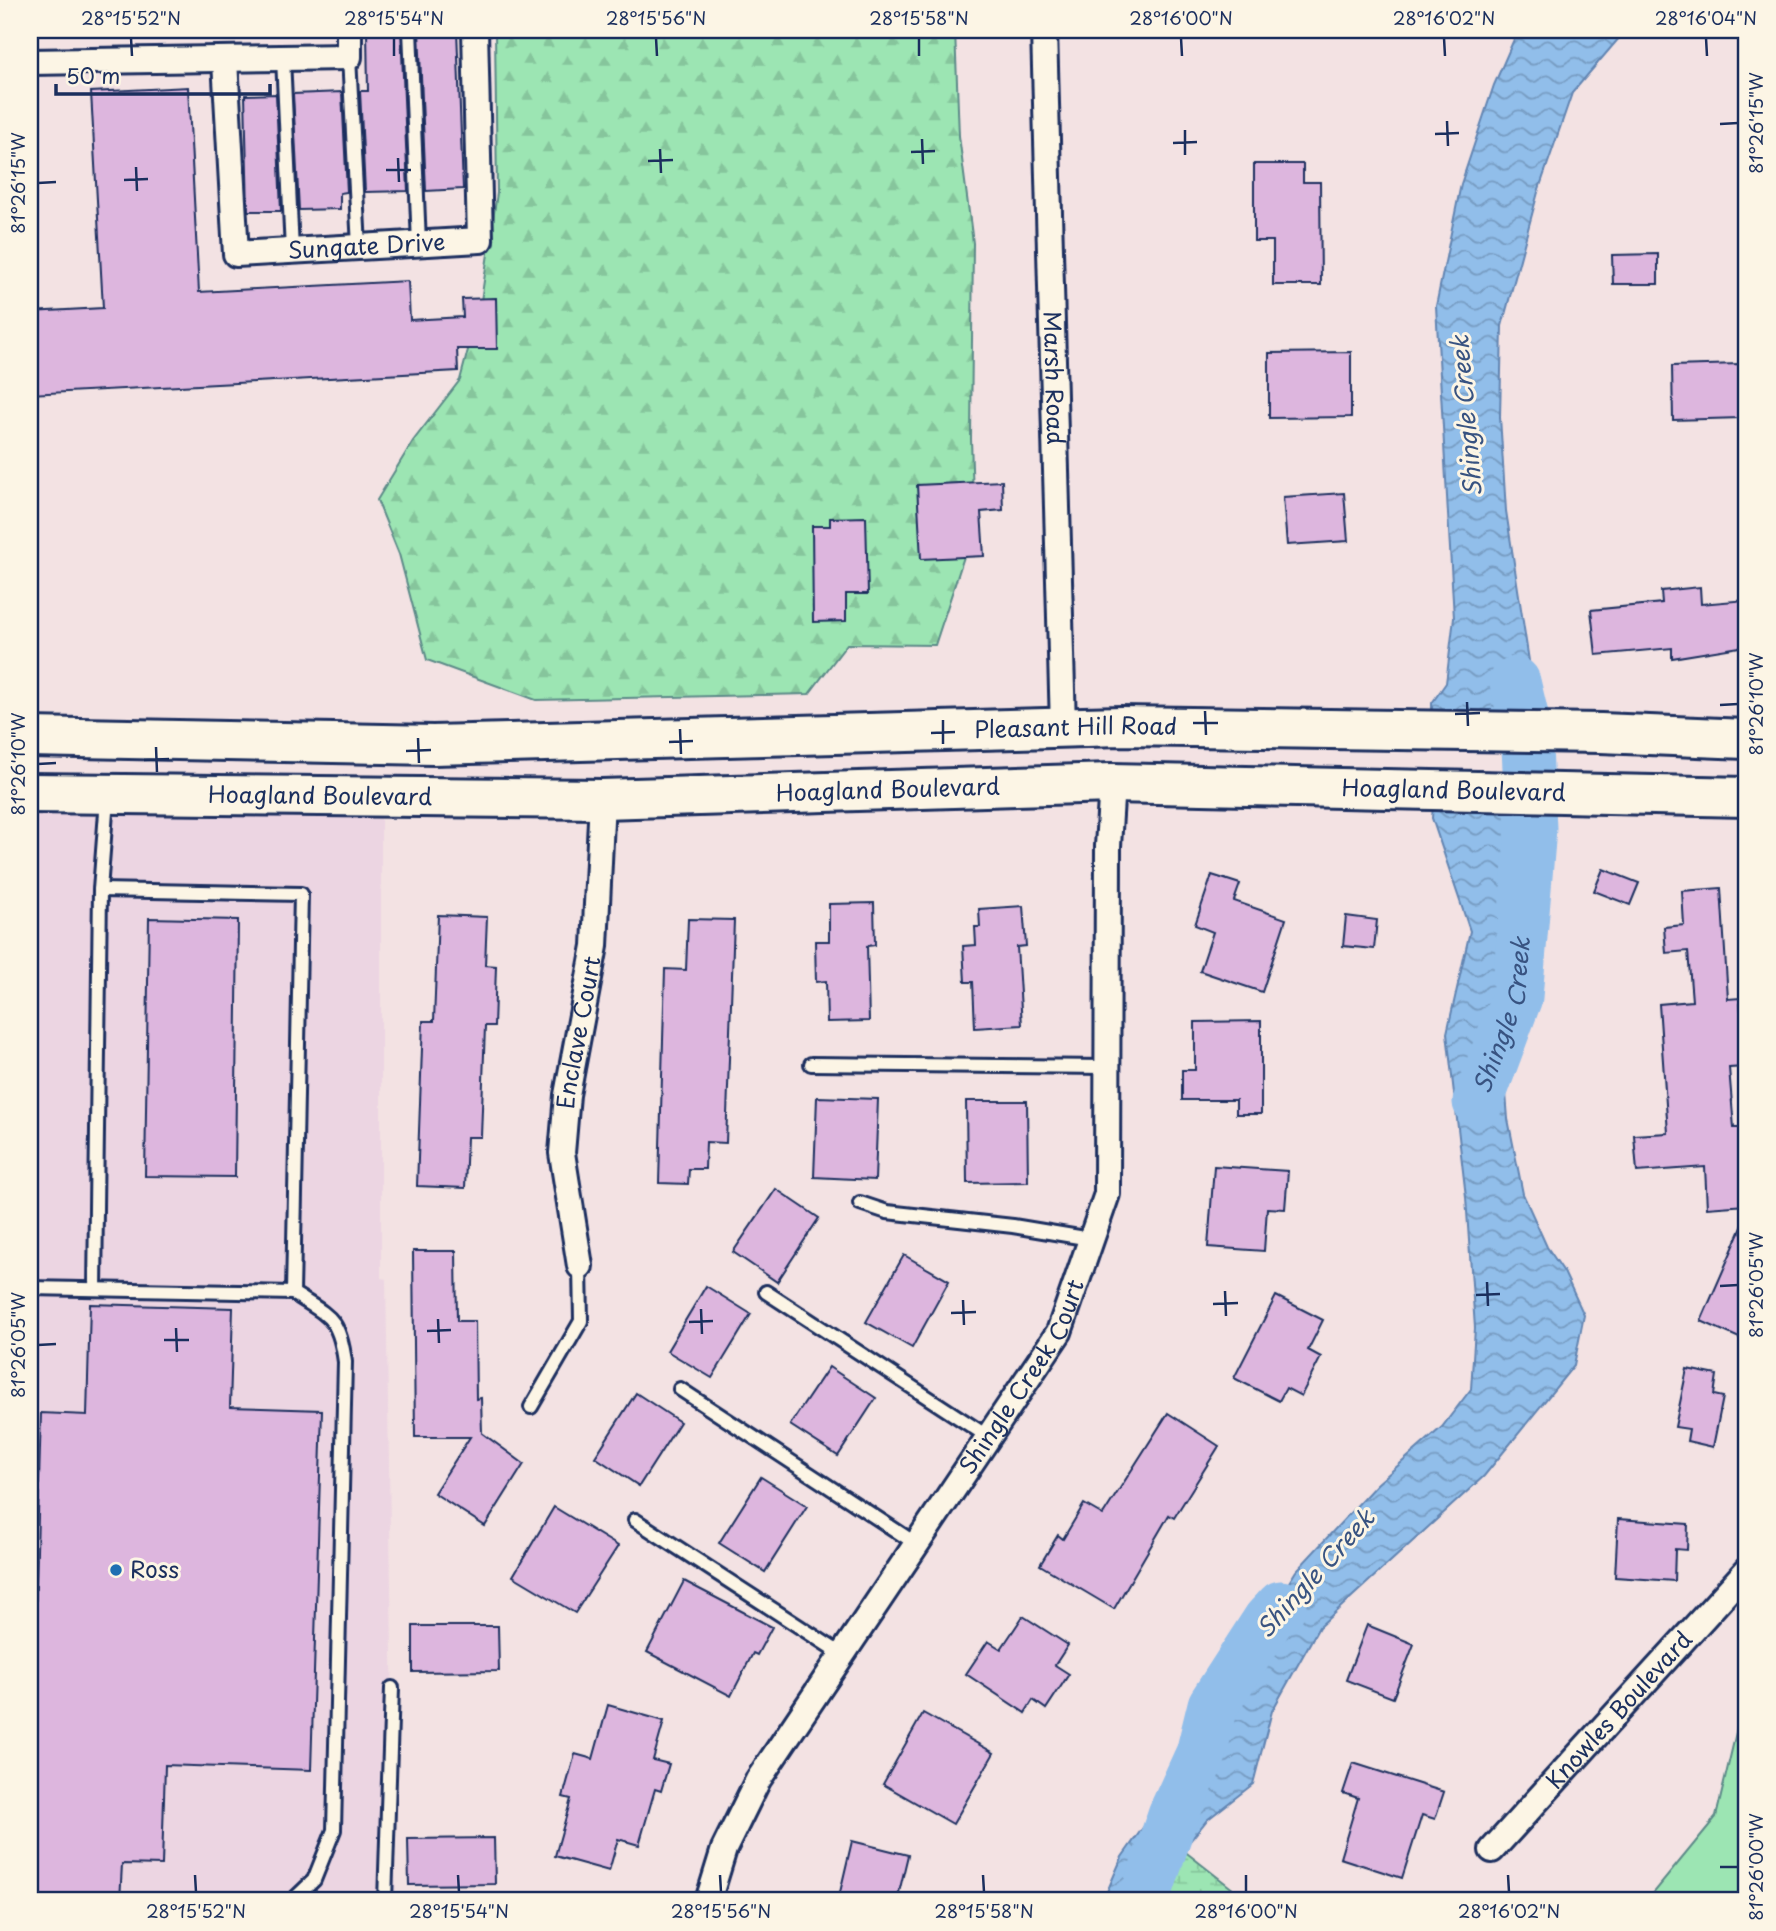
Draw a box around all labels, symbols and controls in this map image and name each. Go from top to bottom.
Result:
text: 28°15'52"N [81,4,181,31]
text: 28°15'54"N [344,4,444,31]
text: 28°15'56"N [606,4,706,31]
text: 28°15'58"N [869,4,969,31]
text: 28°16'00"N [1129,4,1233,31]
text: 28°16'02"N [1393,4,1495,31]
text: 28°16'04"N [1655,4,1757,31]
scale bar [56,52,270,96]
text: 50 m [66,59,120,91]
text: 81°26'15"W [1742,72,1769,174]
text: 81°26'15"W [4,132,31,234]
street label: Sungate Drive [287,223,446,267]
street label: Marsh Road [1036,310,1074,445]
water label: Shingle Creek [1440,333,1490,498]
text: 81°26'10"W [1742,652,1769,755]
street label: Pleasant Hill Road [974,707,1177,746]
text: 81°26'10"W [4,712,31,815]
street label: Hoagland Boulevard [775,768,1000,810]
street label: Hoagland Boulevard [1341,769,1566,809]
street label: Hoagland Boulevard [208,776,432,813]
water label: Shingle Creek [1463,934,1538,1098]
street label: Enclave Court [547,953,609,1110]
text: 81°26'05"W [1742,1231,1769,1338]
street label: Shingle Creek Court [949,1274,1092,1481]
text: 81°26'05"W [4,1291,31,1398]
water label: Shingle Creek [1247,1499,1383,1645]
place label: Ross [130,1551,179,1586]
marker: Ross [108,1562,124,1578]
street label: Knowles Boulevard [1537,1622,1699,1796]
text: 81°26'00"W [1742,1813,1769,1921]
text: 28°15'52"N [146,1897,246,1924]
text: 28°15'54"N [409,1897,509,1924]
text: 28°15'56"N [671,1897,771,1924]
text: 28°15'58"N [934,1897,1034,1924]
text: 28°16'00"N [1194,1897,1298,1924]
text: 28°16'02"N [1458,1897,1560,1924]

